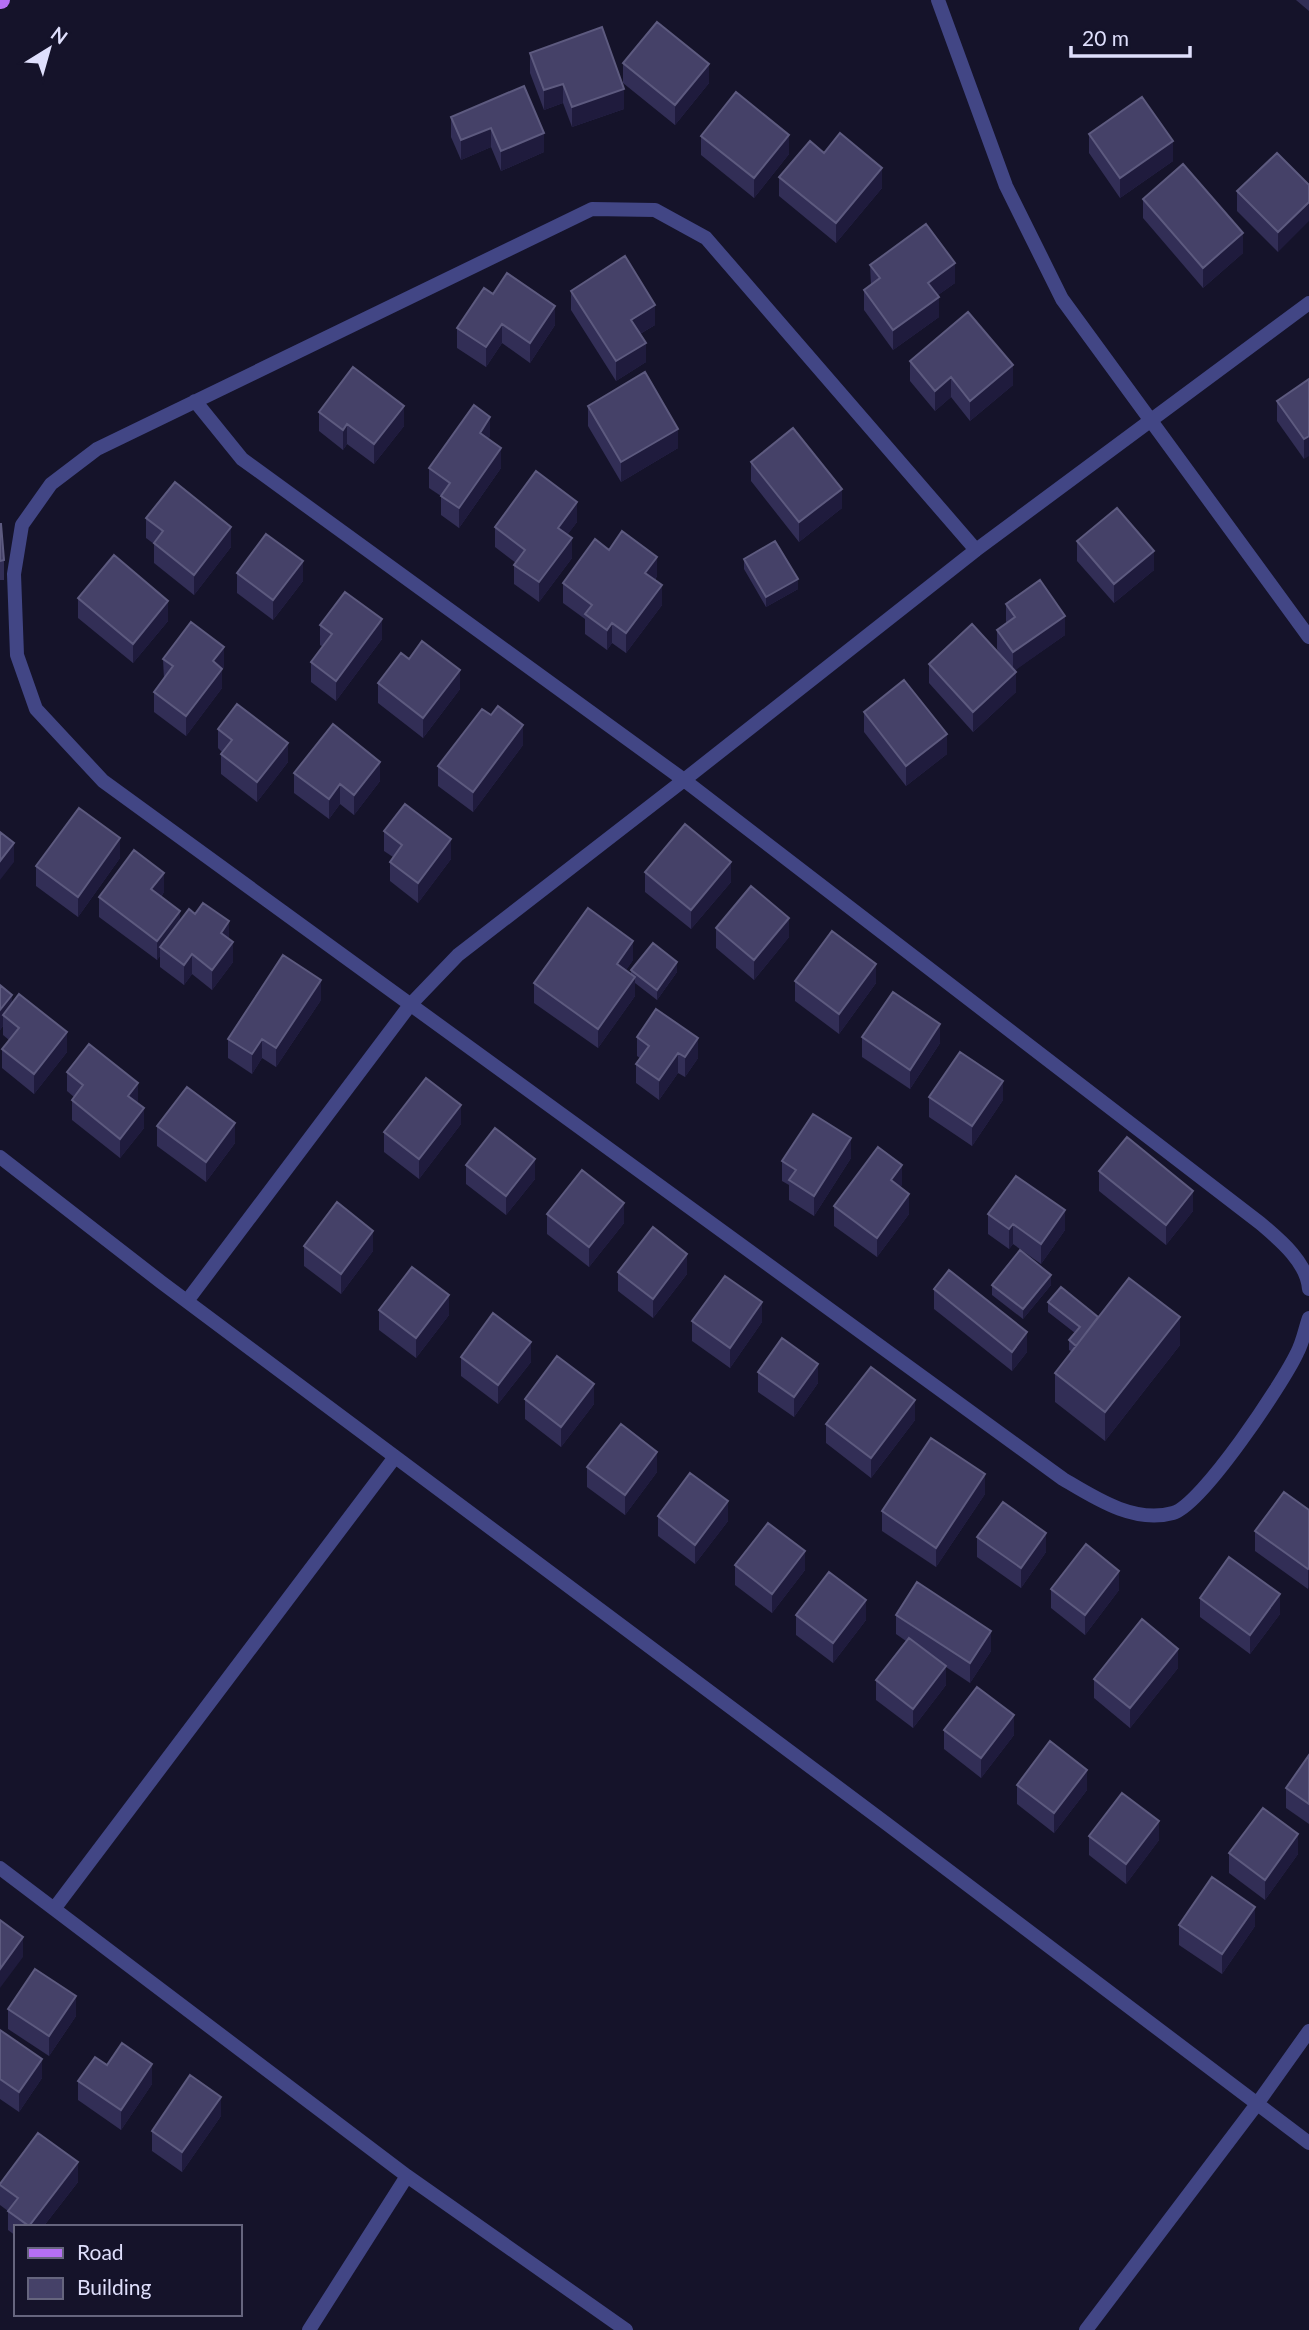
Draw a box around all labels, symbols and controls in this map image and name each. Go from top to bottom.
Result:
north arrow [14,14,84,84]
scale bar [1071,14,1190,58]
text: N [47,21,72,49]
text: 20 m [1082,25,1129,50]
legend [14,2225,242,2316]
text: Road [77,2239,124,2264]
text: Building [77,2274,152,2299]

